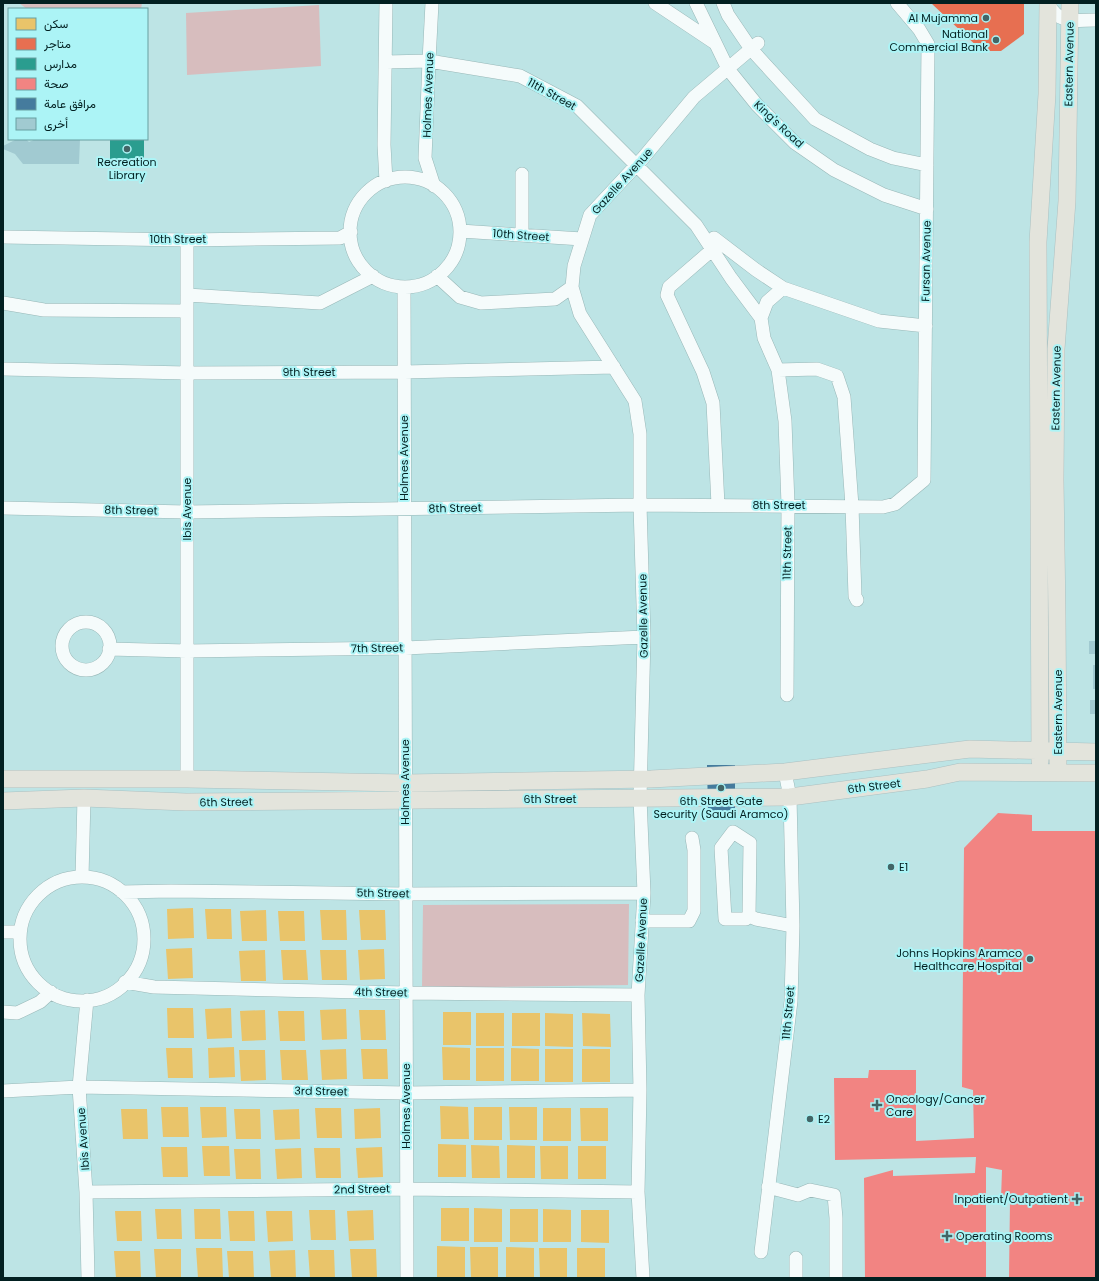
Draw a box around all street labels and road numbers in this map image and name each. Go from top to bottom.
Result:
street label: Eastern Avenue [1060,21,1078,107]
street label: Holmes Avenue [419,52,437,138]
street label: 11th Street [525,74,579,114]
street label: King's Road [751,97,807,151]
street label: Gazelle Avenue [588,144,656,218]
street label: Fursan Avenue [917,220,935,302]
street label: 10th Street [492,225,550,245]
street label: 10th Street [150,231,206,247]
street label: Eastern Avenue [1047,345,1065,431]
street label: 9th Street [282,364,336,380]
street label: Holmes Avenue [396,415,412,501]
street label: Ibis Avenue [179,477,195,540]
street label: 8th Street [752,497,806,513]
street label: 8th Street [428,500,482,516]
street label: 8th Street [104,502,158,518]
street label: 11th Street [779,526,795,580]
street label: Gazelle Avenue [634,574,652,658]
street label: 7th Street [351,640,403,656]
street label: Eastern Avenue [1050,669,1066,755]
street label: Holmes Avenue [397,739,413,825]
street label: 6th Street [847,775,901,797]
street label: 6th Street [523,791,577,807]
street label: 6th Street [199,794,253,810]
street label: 5th Street [356,885,410,901]
street label: Gazelle Avenue [631,897,651,983]
street label: 4th Street [354,984,408,1000]
street label: 11th Street [778,986,798,1040]
street label: Holmes Avenue [398,1063,414,1149]
street label: 3rd Street [294,1083,348,1099]
street label: Ibis Avenue [73,1107,93,1171]
street label: 2nd Street [334,1181,390,1197]

